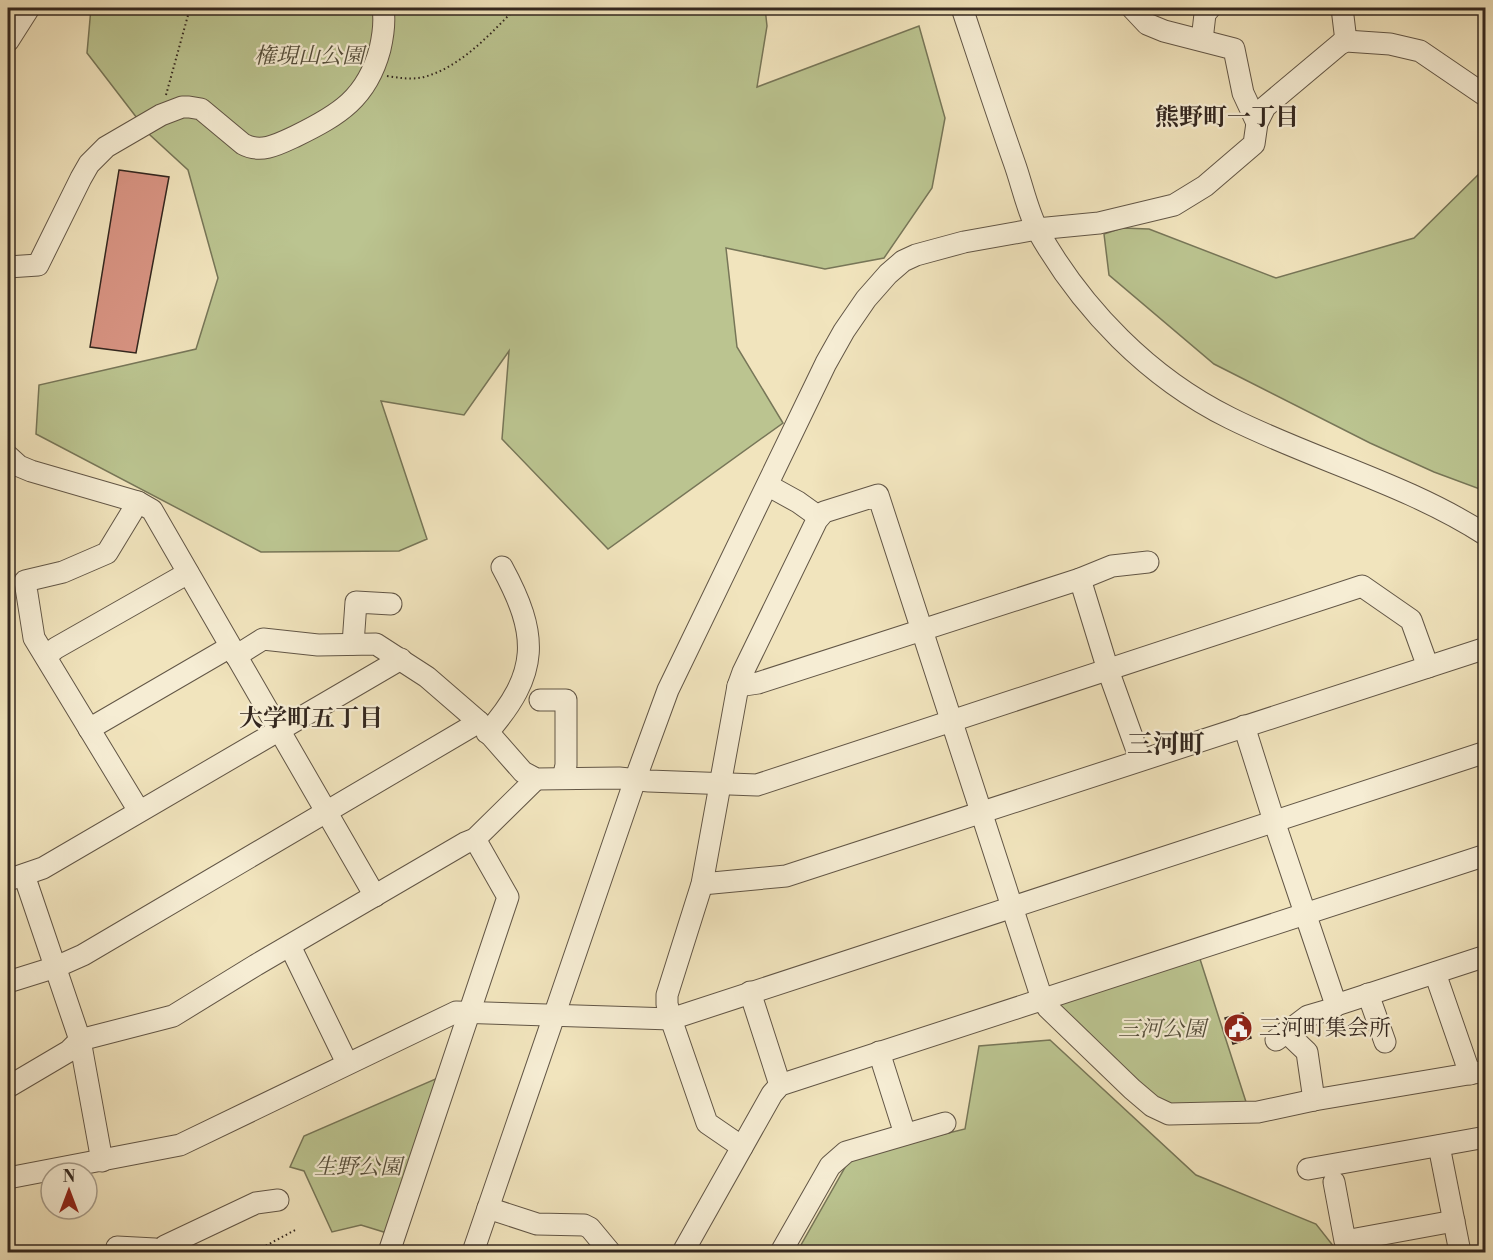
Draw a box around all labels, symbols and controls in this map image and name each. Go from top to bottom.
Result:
park label: 権現山公園 [254,43,367,70]
district label: 熊野町一丁目 [1155,103,1299,133]
district label: 大学町五丁目 [239,704,383,734]
district label: 三河町 [1127,729,1205,761]
public building icon: 三河町集会所 [1222,1012,1254,1044]
place label: 三河町集会所 [1259,1015,1391,1042]
park label: 三河公園 [1118,1016,1209,1043]
park label: 生野公園 [314,1154,405,1181]
north arrow [39,1161,99,1221]
text: N [63,1167,76,1187]

